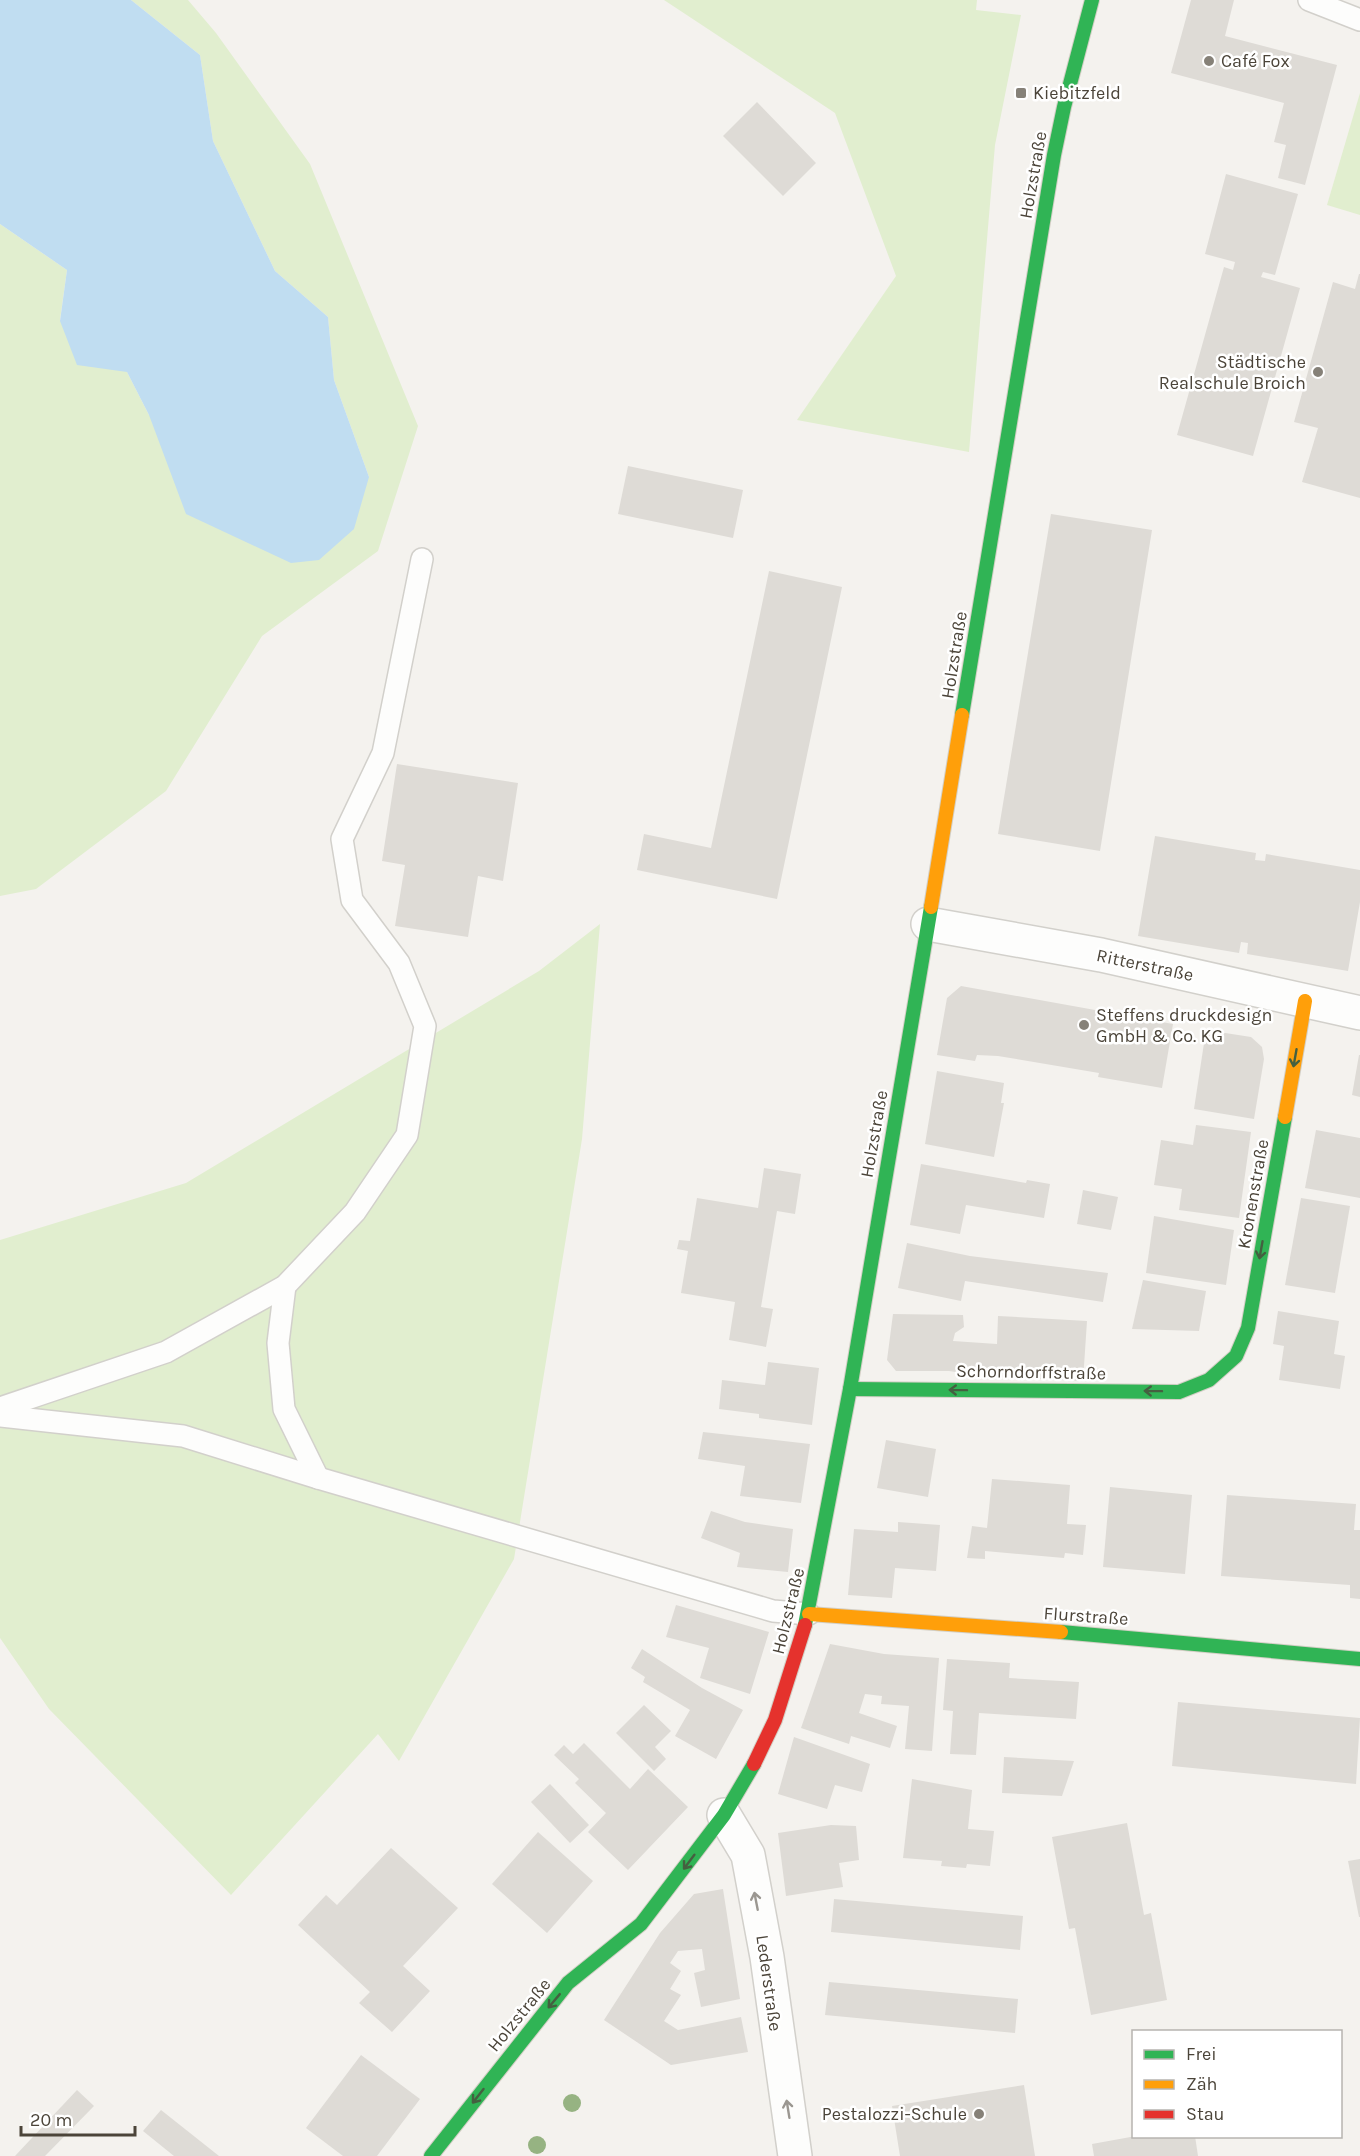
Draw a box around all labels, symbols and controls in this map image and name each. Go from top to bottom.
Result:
place label: Café Fox [1221,50,1290,72]
marker: Café Fox [1202,54,1216,68]
place label: Kiebitzfeld [1033,82,1121,104]
marker: Kiebitzfeld [1014,86,1028,100]
street label: Holzstraße [1014,130,1052,220]
place label: Städtische Realschule Broich [1159,351,1306,394]
marker: Städtische Realschule Broich [1311,365,1325,379]
street label: Holzstraße [936,610,972,700]
street label: Ritterstraße [1094,944,1196,986]
place label: Steffens druckdesign GmbH & Co. KG [1096,1004,1272,1047]
marker: Steffens druckdesign GmbH & Co. KG [1077,1018,1091,1032]
one-way arrow [1289,1048,1300,1068]
street label: Holzstraße [855,1089,893,1179]
street label: Kronenstraße [1233,1137,1273,1251]
one-way arrow [1255,1240,1266,1260]
street label: Schorndorffstraße [956,1360,1106,1384]
one-way arrow [948,1384,968,1395]
one-way arrow [1143,1385,1163,1397]
street label: Holzstraße [767,1565,809,1657]
street label: Flurstraße [1043,1602,1129,1630]
one-way arrow [683,1854,696,1870]
one-way arrow [750,1892,761,1912]
street label: Lederstraße [751,1933,787,2033]
street label: Holzstraße [483,1974,555,2056]
one-way arrow [547,1993,561,2008]
legend [1132,2030,1342,2138]
text: Frei [1186,2043,1217,2065]
text: Zäh [1186,2073,1217,2095]
one-way arrow [471,2088,484,2104]
scale bar [21,2099,135,2137]
one-way arrow [782,2100,793,2120]
place label: Pestalozzi-Schule [822,2103,967,2125]
text: Stau [1186,2103,1224,2125]
marker: Pestalozzi-Schule [972,2107,986,2121]
text: 20 m [30,2109,72,2131]

